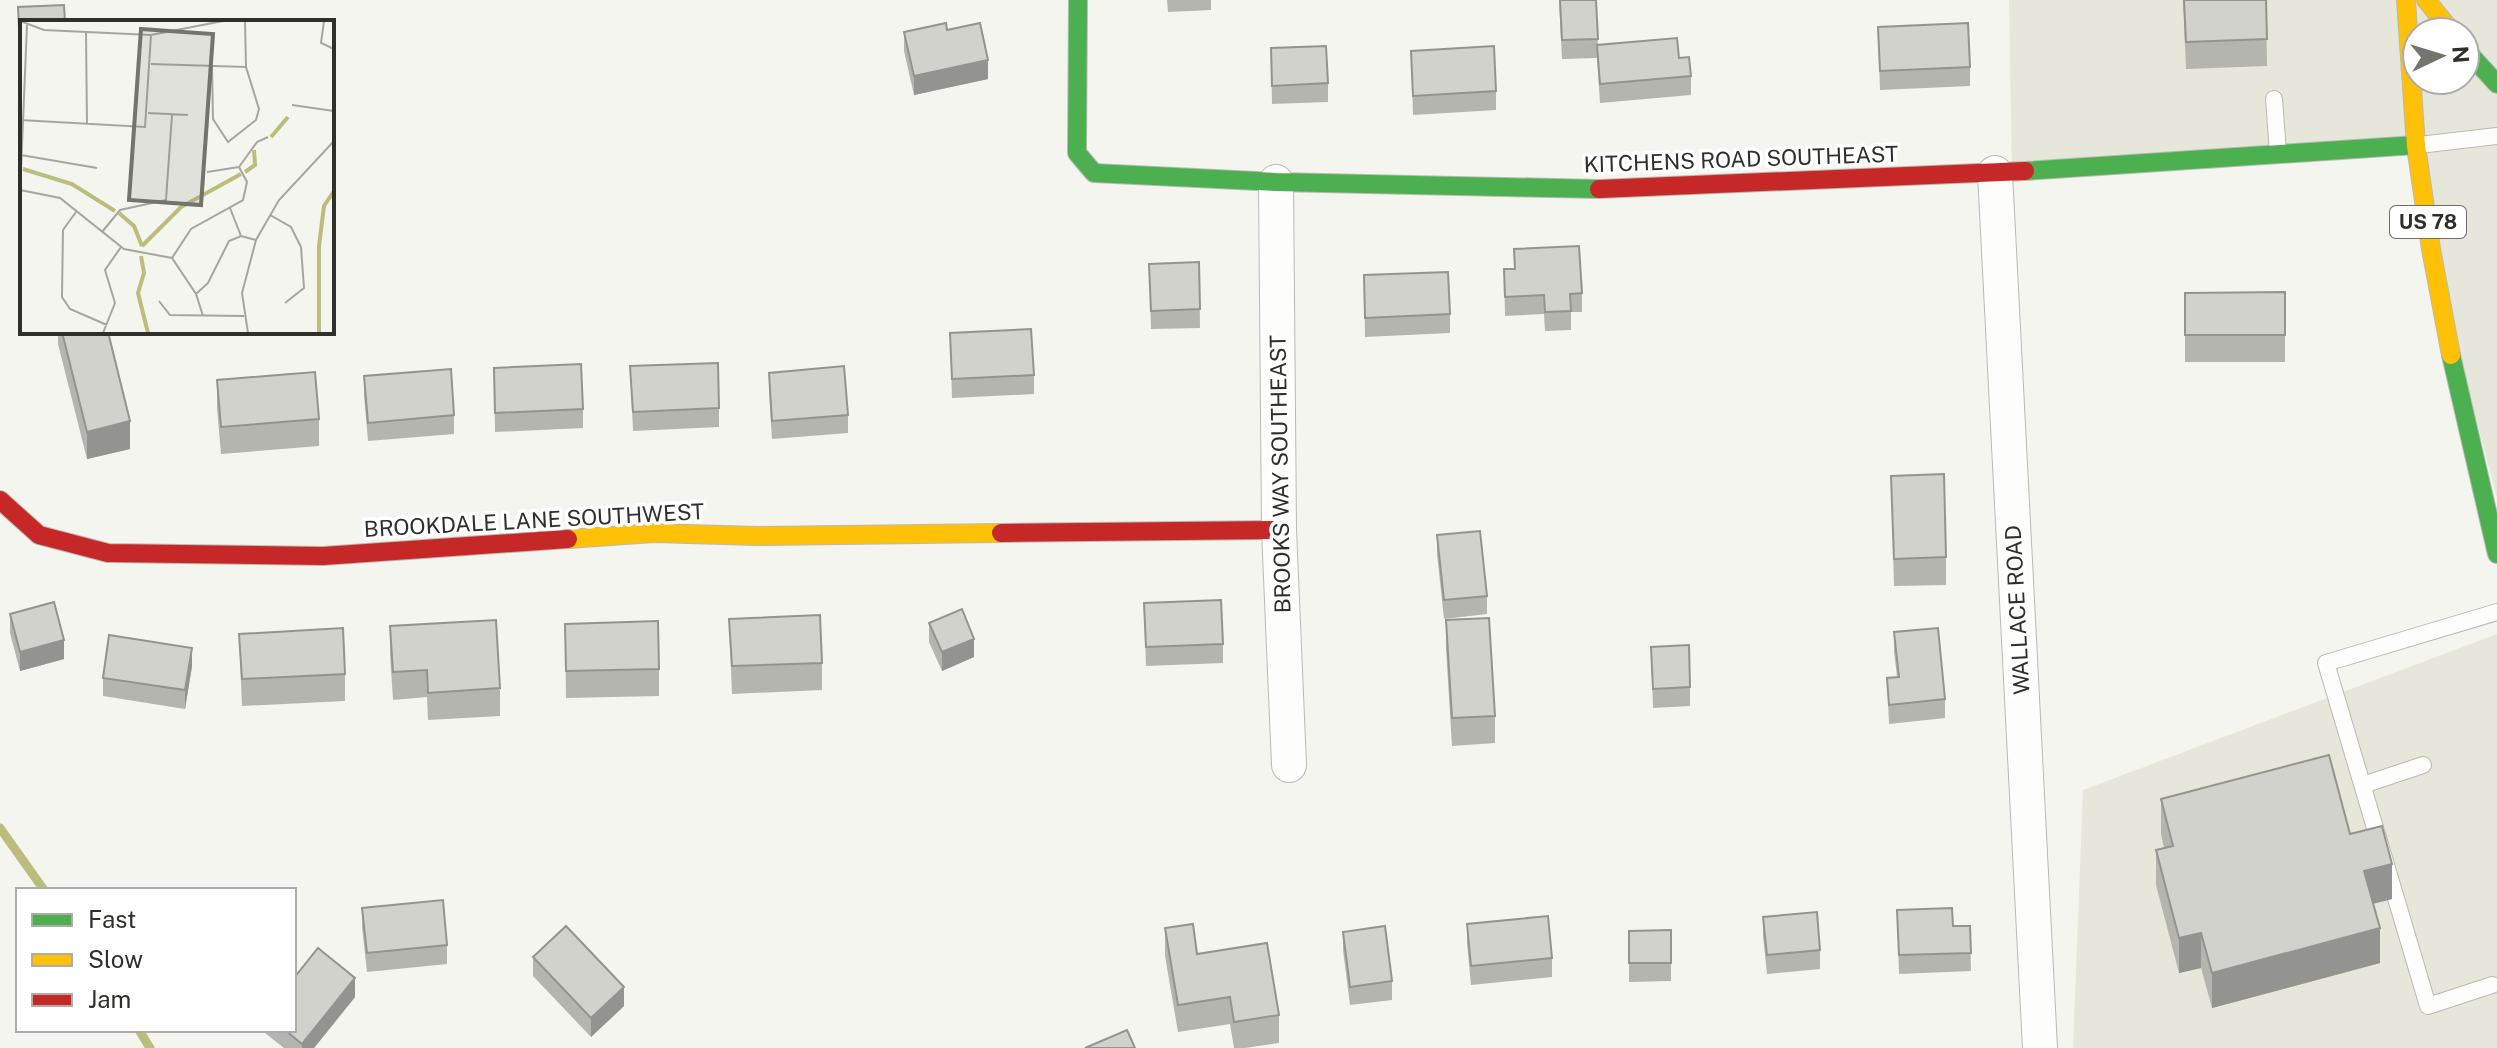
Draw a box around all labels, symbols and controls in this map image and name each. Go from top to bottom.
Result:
north arrow [2401,16,2481,96]
inset map [20,20,334,334]
text: N [2447,45,2475,64]
street label: KITCHENS ROAD SOUTHEAST [1583,141,1899,177]
road number: US 78 [2390,206,2466,238]
street label: BROOKS WAY SOUTHEAST [1265,335,1295,613]
street label: BROOKDALE LANE SOUTHWEST [363,498,705,542]
street label: WALLACE ROAD [2000,525,2034,695]
legend [16,888,296,1032]
text: Fast [88,905,136,933]
text: Slow [88,945,143,973]
text: Jam [88,985,131,1013]

